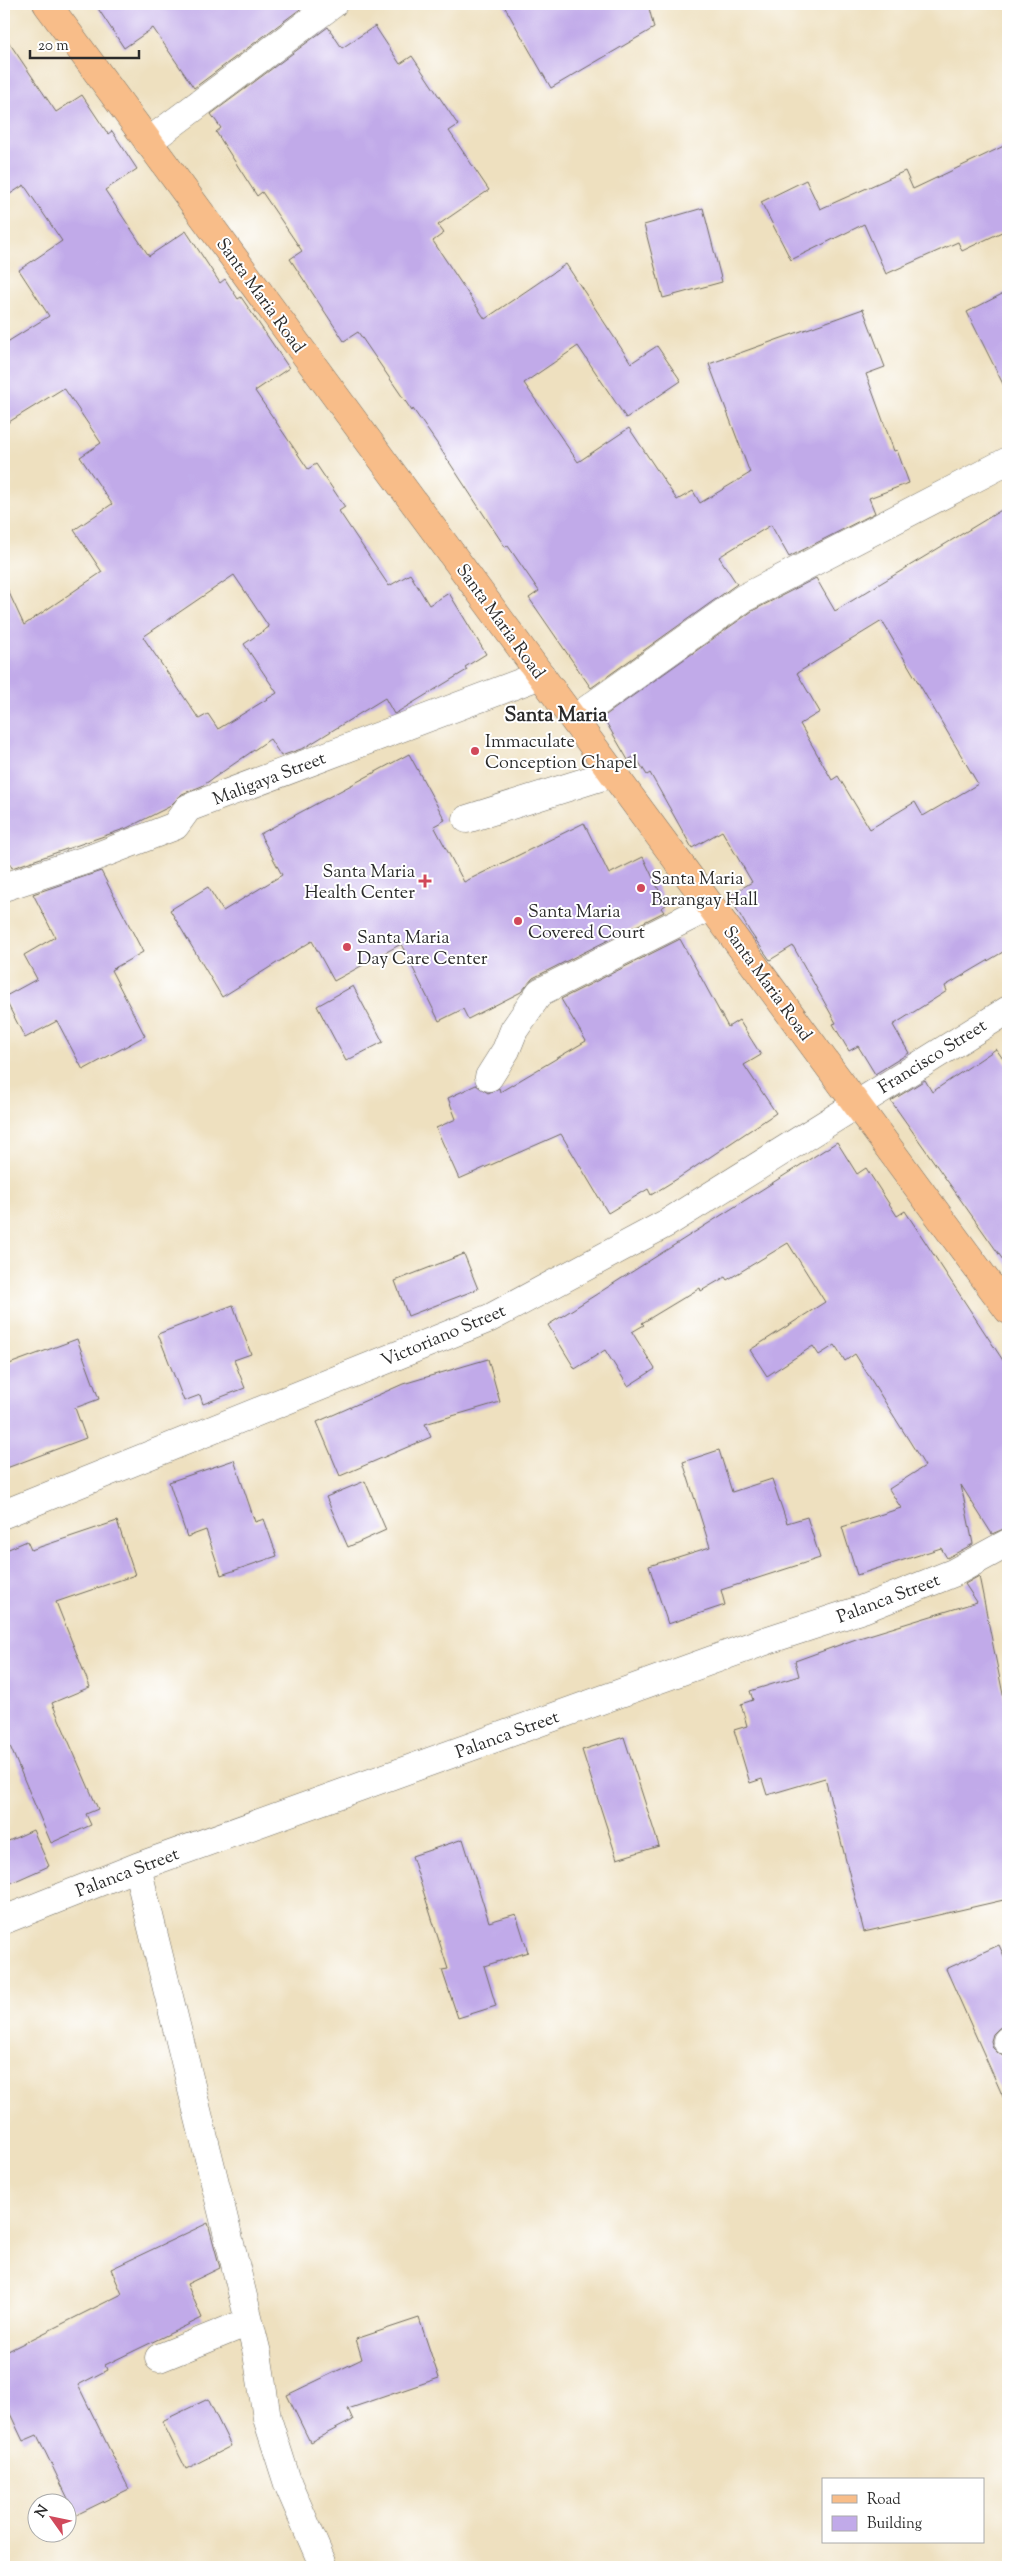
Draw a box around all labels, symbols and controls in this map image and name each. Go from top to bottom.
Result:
scale bar [30,28,139,60]
text: 20 m [38,36,69,57]
street label: Santa Maria Road [209,233,310,359]
street label: Santa Maria Road [449,559,550,685]
district label: Santa Maria [505,702,608,731]
place label: Immaculate Conception Chapel [485,730,638,777]
marker: Immaculate Conception Chapel [469,745,481,757]
street label: Maligaya Street [209,746,330,813]
place label: Santa Maria Health Center [305,860,415,907]
place label: Santa Maria Barangay Hall [651,867,758,914]
marker: Santa Maria Health Center [419,875,431,887]
marker: Santa Maria Barangay Hall [635,882,647,894]
place label: Santa Maria Covered Court [528,900,645,947]
marker: Santa Maria Covered Court [512,915,524,927]
street label: Santa Maria Road [716,921,817,1047]
place label: Santa Maria Day Care Center [357,926,488,973]
marker: Santa Maria Day Care Center [341,941,353,953]
street label: Francisco Street [874,1014,992,1102]
street label: Victoriano Street [377,1299,510,1375]
street label: Palanca Street [833,1568,944,1631]
street label: Palanca Street [452,1705,563,1767]
street label: Palanca Street [72,1842,183,1905]
legend [822,2478,984,2544]
text: Road [867,2490,901,2511]
north arrow [28,2494,78,2544]
text: N [31,2502,54,2522]
text: Building [867,2514,922,2535]

